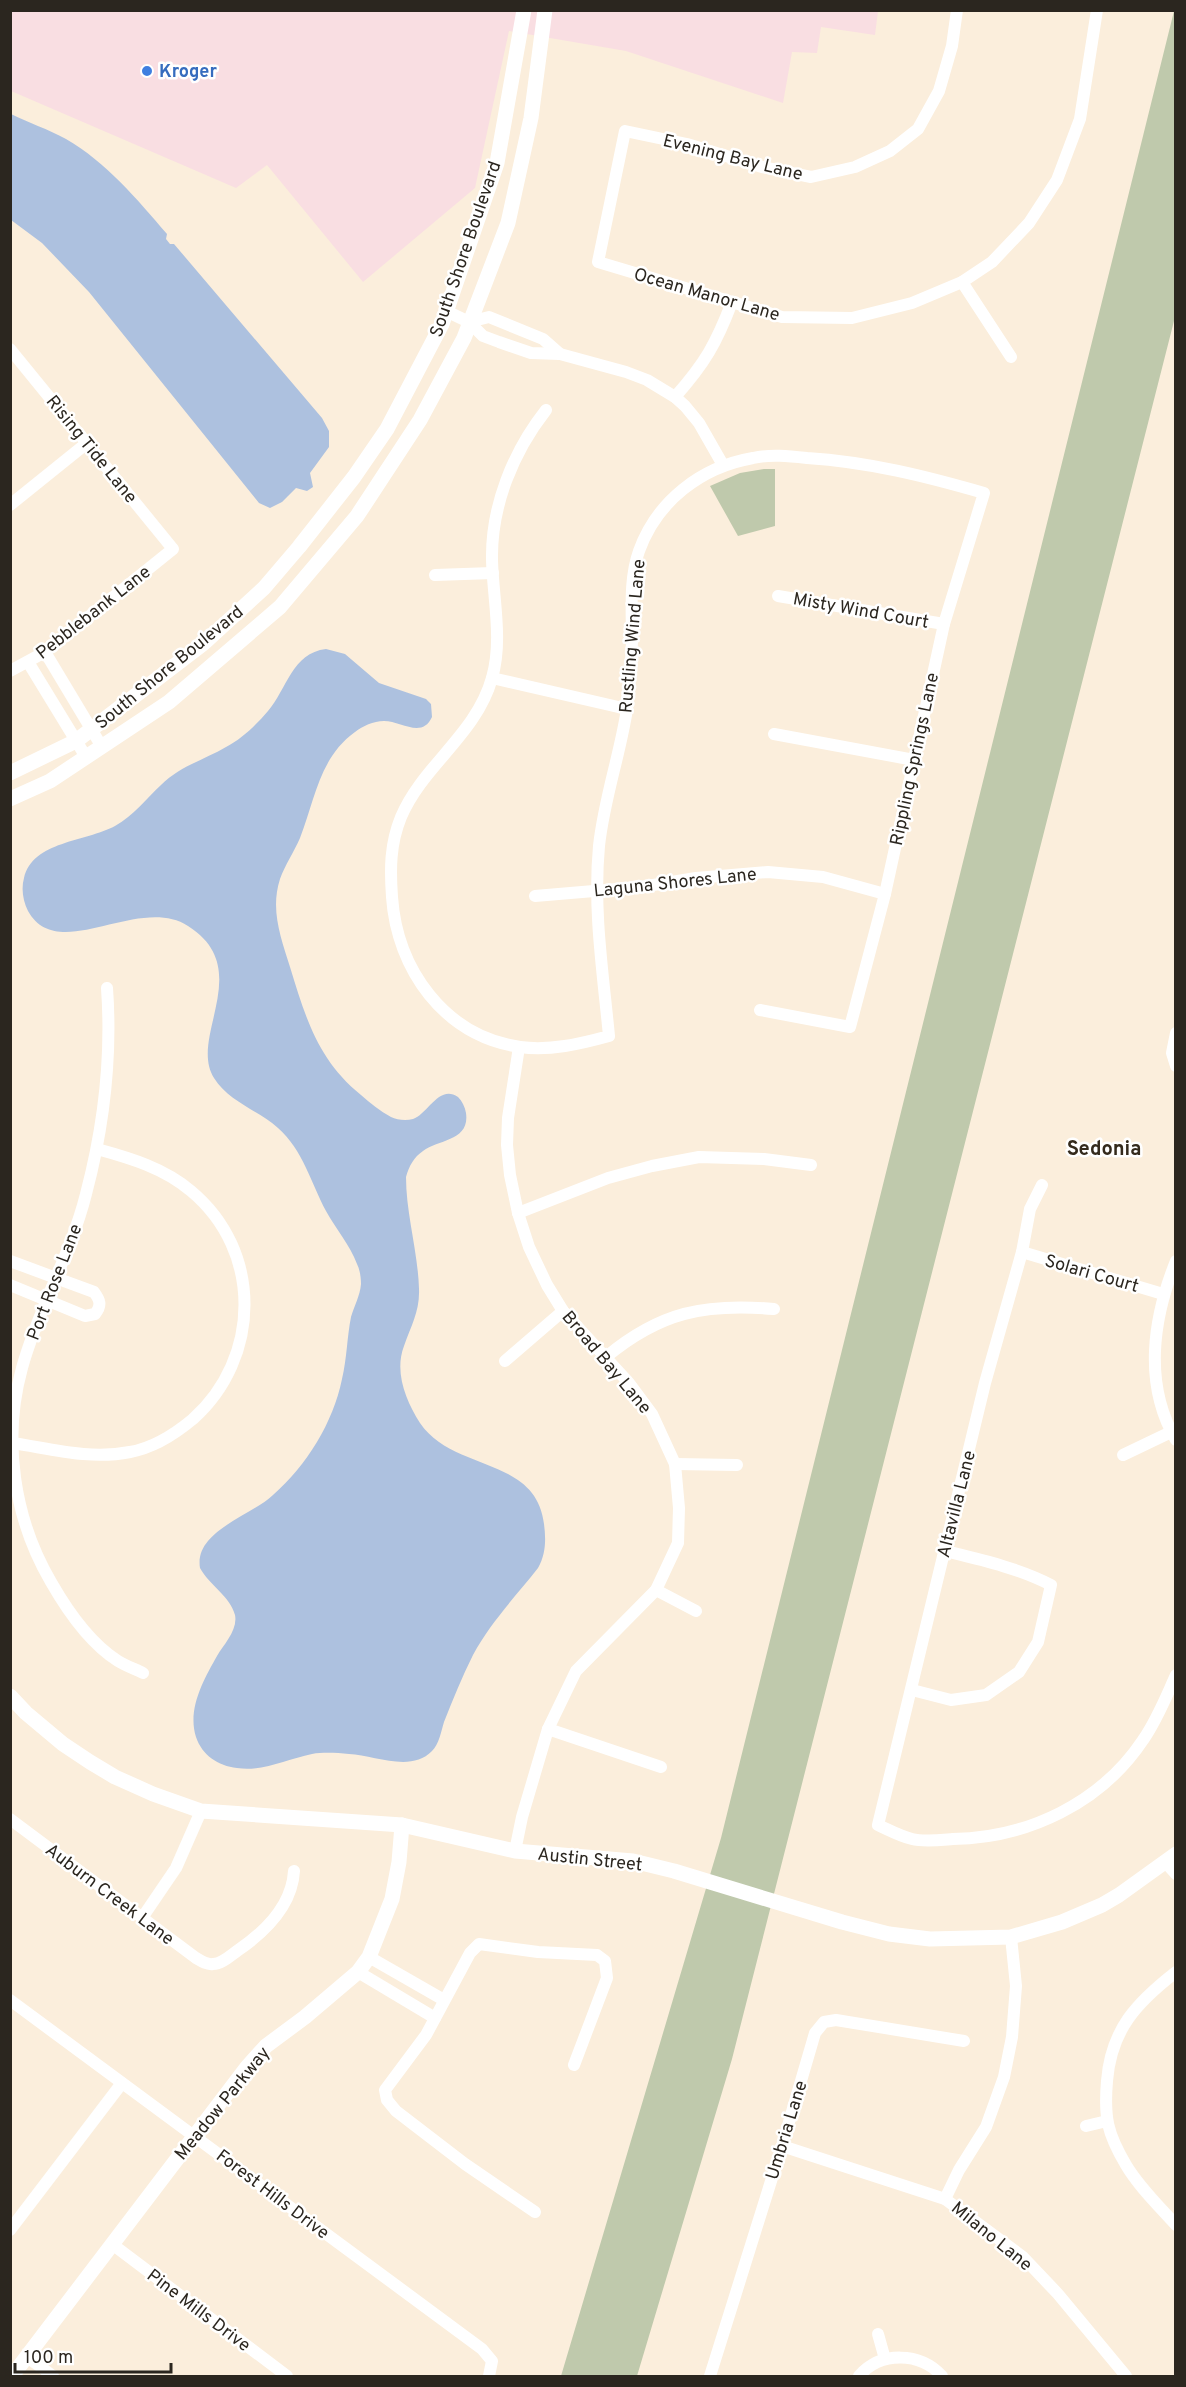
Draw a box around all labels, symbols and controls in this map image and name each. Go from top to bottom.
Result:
place label: Kroger [159,61,217,84]
marker: Kroger [140,64,154,78]
street label: Evening Bay Lane [660,130,805,187]
street label: South Shore Boulevard [426,159,507,340]
street label: Ocean Manor Lane [631,264,782,327]
street label: Rising Tide Lane [40,391,141,509]
street label: Rustling Wind Lane [615,558,652,714]
street label: Pebblebank Lane [32,561,156,665]
street label: Misty Wind Court [791,588,931,635]
street label: South Shore Boulevard [91,601,249,735]
street label: Rippling Springs Lane [886,671,945,848]
street label: Laguna Shores Lane [592,863,758,903]
district label: Sedonia [1067,1137,1141,1163]
street label: Port Rose Lane [23,1221,88,1344]
street label: Solari Court [1042,1250,1141,1299]
street label: Broad Bay Lane [556,1307,656,1419]
street label: Altavilla Lane [933,1448,982,1560]
street label: Auburn Creek Lane [40,1839,178,1951]
street label: Austin Street [536,1844,643,1877]
street label: Meadow Parkway [170,2043,276,2165]
street label: Umbria Lane [761,2078,813,2183]
street label: Forest Hills Drive [211,2145,333,2245]
street label: Milano Lane [946,2197,1036,2277]
street label: Pine Mills Drive [142,2265,255,2358]
scale bar [15,2336,171,2374]
text: 100 m [24,2347,73,2370]

